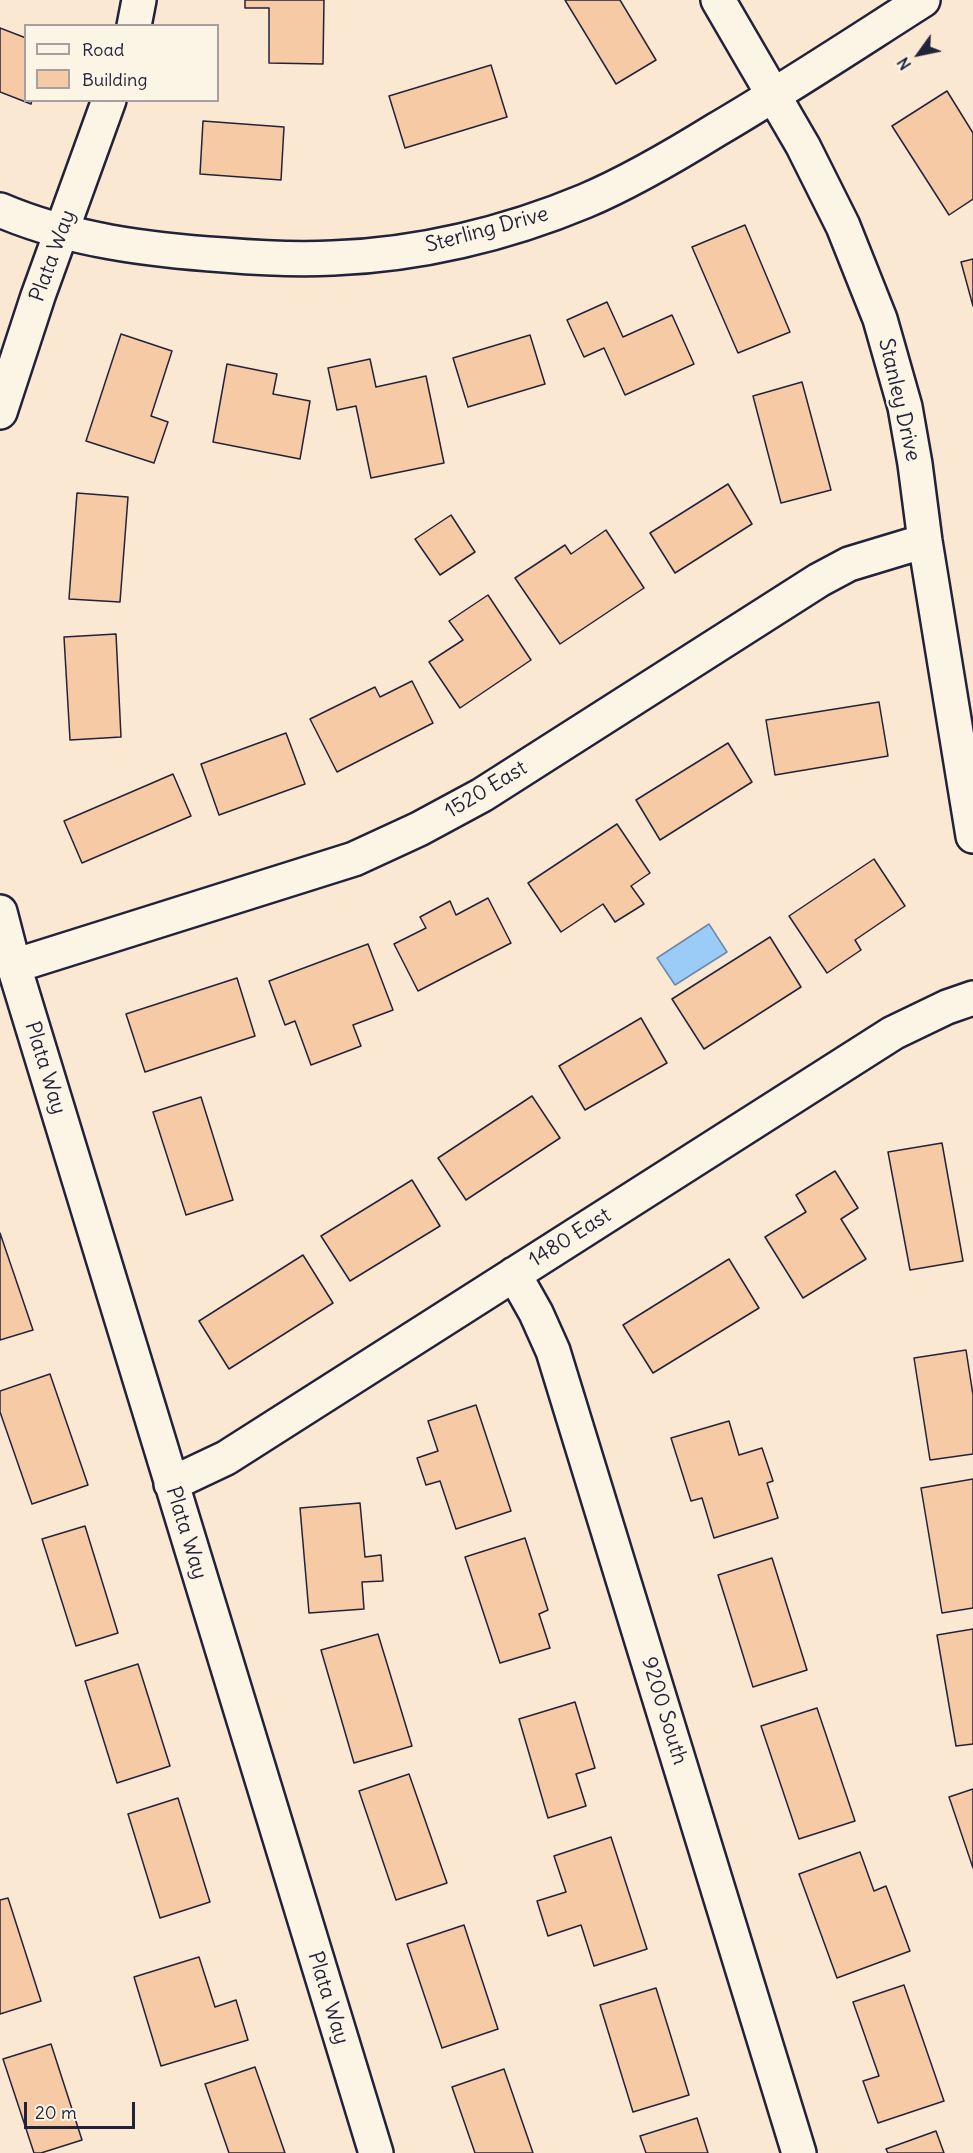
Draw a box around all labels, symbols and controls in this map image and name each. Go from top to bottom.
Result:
legend [24,24,219,102]
north arrow [889,24,949,84]
text: Road [82,38,124,61]
text: N [893,54,915,74]
text: Building [82,68,147,91]
street label: Sterling Drive [423,202,551,258]
street label: Plata Way [25,207,81,305]
street label: Stanley Drive [873,336,925,464]
street label: 1520 East [440,756,532,824]
street label: Plata Way [19,1019,71,1117]
street label: 1480 East [524,1203,616,1273]
street label: Plata Way [160,1484,212,1582]
street label: 9200 South [636,1654,692,1768]
street label: Plata Way [302,1949,354,2047]
scale bar [27,2090,138,2128]
text: 20 m [35,2101,77,2124]

